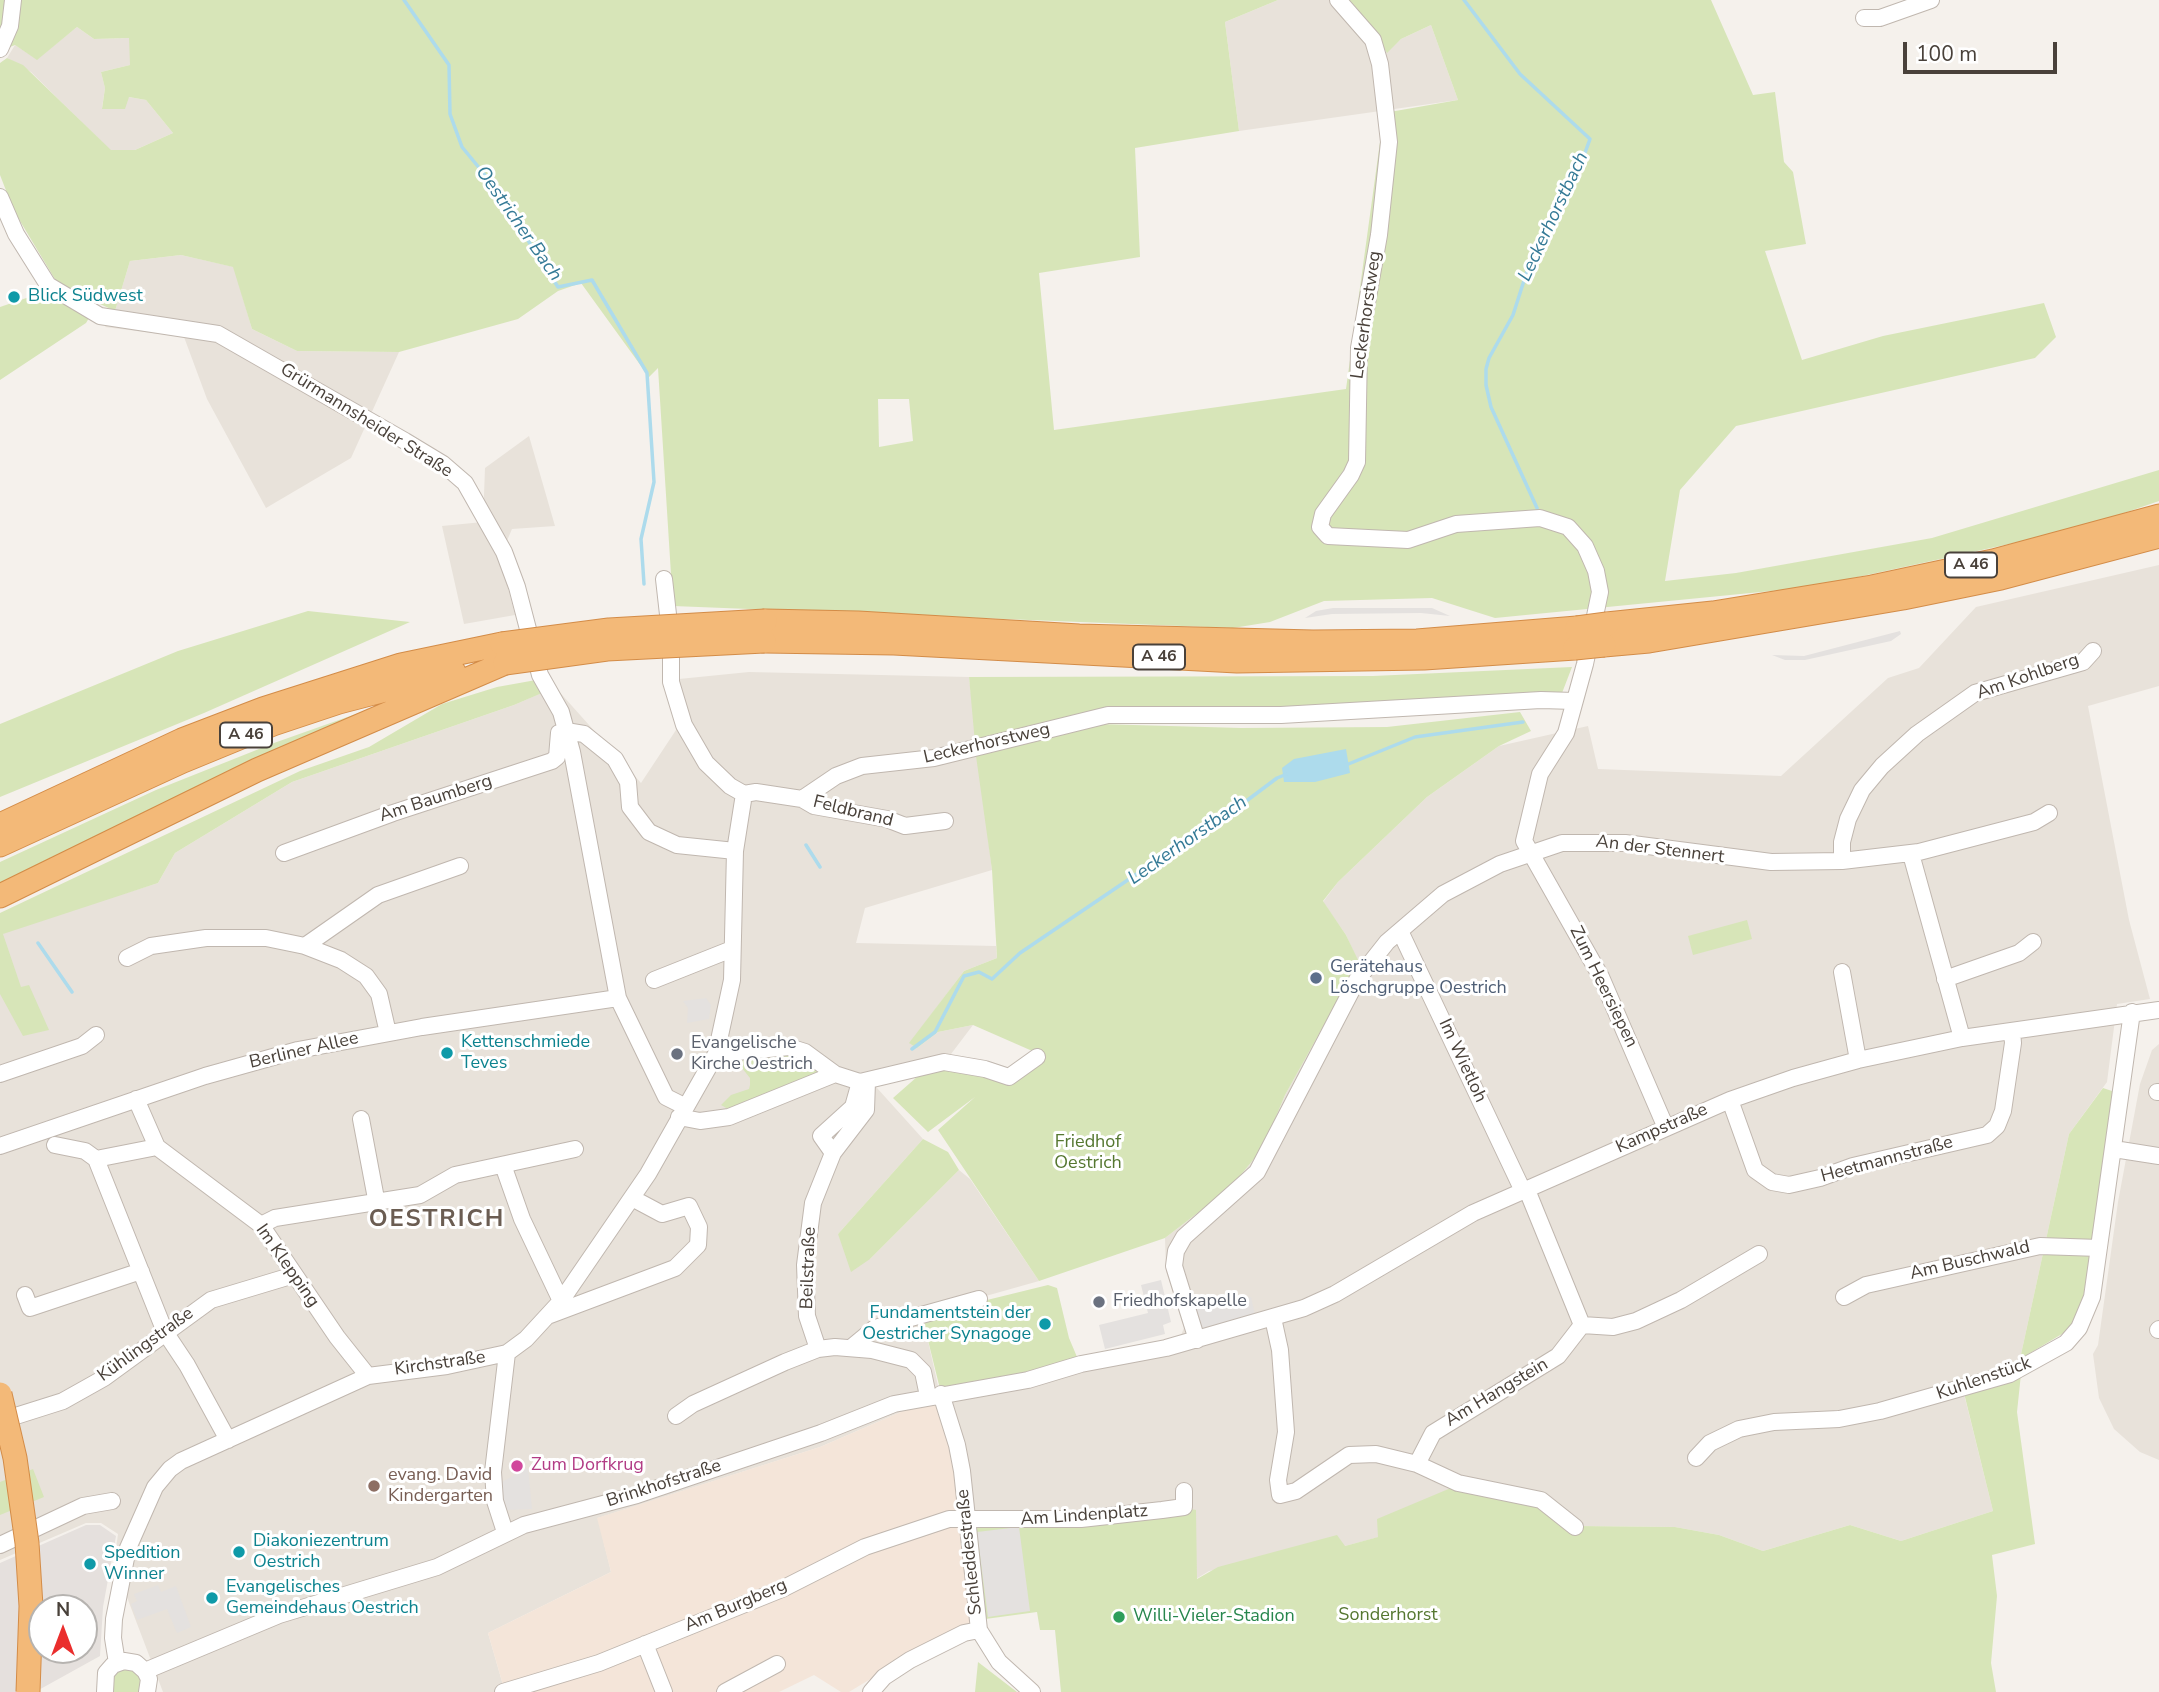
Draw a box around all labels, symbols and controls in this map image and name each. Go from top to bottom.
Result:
scale bar [1907,28,2061,72]
text: 100 m [1916,40,1977,68]
water label: Leckerhorstbach [1514,149,1594,285]
water label: Oestricher Bach [470,162,566,286]
street label: Leckerhorstweg [1347,250,1387,380]
place label: Blick Südwest [28,286,143,308]
marker: Blick Südwest [6,289,22,305]
street label: Grürmannsheider Straße [276,359,456,483]
road number: A 46 [1945,552,1997,578]
road number: A 46 [1133,644,1185,670]
street label: Am Kohlberg [1974,649,2082,705]
street label: Leckerhorstweg [922,719,1052,769]
road number: A 46 [220,722,272,748]
street label: Am Baumberg [377,771,495,827]
street label: Feldbrand [811,792,895,832]
water label: Leckerhorstbach [1124,792,1252,890]
street label: An der Stennert [1595,831,1725,869]
street label: Zum Heersiepen [1564,923,1642,1051]
place label: Gerätehaus Löschgruppe Oestrich [1330,957,1507,1000]
marker: Gerätehaus Löschgruppe Oestrich [1308,970,1324,986]
street label: Im Wietloh [1433,1016,1491,1106]
street label: Berliner Allee [247,1028,361,1074]
place label: Kettenschmiede Teves [461,1032,590,1074]
place label: Evangelische Kirche Oestrich [691,1033,813,1076]
marker: Kettenschmiede Teves [439,1045,455,1061]
marker: Evangelische Kirche Oestrich [669,1046,685,1062]
street label: Kampstraße [1613,1099,1711,1159]
park label: Friedhof Oestrich [1054,1132,1122,1174]
street label: Heetmannstraße [1819,1132,1955,1188]
district label: OESTRICH [370,1206,504,1234]
street label: Im Klepping [250,1220,324,1312]
street label: Beilstraße [797,1226,821,1310]
street label: Am Buschwald [1908,1237,2032,1285]
place label: Friedhofskapelle [1113,1291,1247,1313]
marker: Friedhofskapelle [1091,1294,1107,1310]
street label: Kühlingstraße [94,1303,198,1387]
place label: Fundamentstein der Oestricher Synagoge [862,1303,1031,1346]
marker: Fundamentstein der Oestricher Synagoge [1037,1316,1053,1332]
street label: Kirchstraße [393,1347,487,1381]
street label: Kuhlenstück [1934,1353,2034,1405]
street label: Am Hangstein [1442,1354,1552,1432]
place label: Zum Dorfkrug [531,1455,644,1477]
street label: Brinkhofstraße [604,1455,724,1513]
marker: Zum Dorfkrug [509,1458,525,1474]
place label: evang. David Kindergarten [388,1465,493,1508]
marker: evang. David Kindergarten [366,1478,382,1494]
street label: Schleddestraße [953,1488,987,1616]
street label: Am Lindenplatz [1020,1501,1148,1531]
place label: Diakoniezentrum Oestrich [253,1531,389,1574]
place label: Spedition Winner [104,1543,181,1586]
marker: Diakoniezentrum Oestrich [231,1544,247,1560]
marker: Spedition Winner [82,1556,98,1572]
street label: Am Burgberg [681,1575,791,1637]
place label: Evangelisches Gemeindehaus Oestrich [226,1577,419,1620]
marker: Evangelisches Gemeindehaus Oestrich [204,1590,220,1606]
north arrow [28,1594,98,1664]
text: N [56,1597,70,1623]
park label: Sonderhorst [1338,1605,1438,1627]
place label: Willi-Vieler-Stadion [1133,1606,1295,1628]
marker: Willi-Vieler-Stadion [1111,1609,1127,1625]

